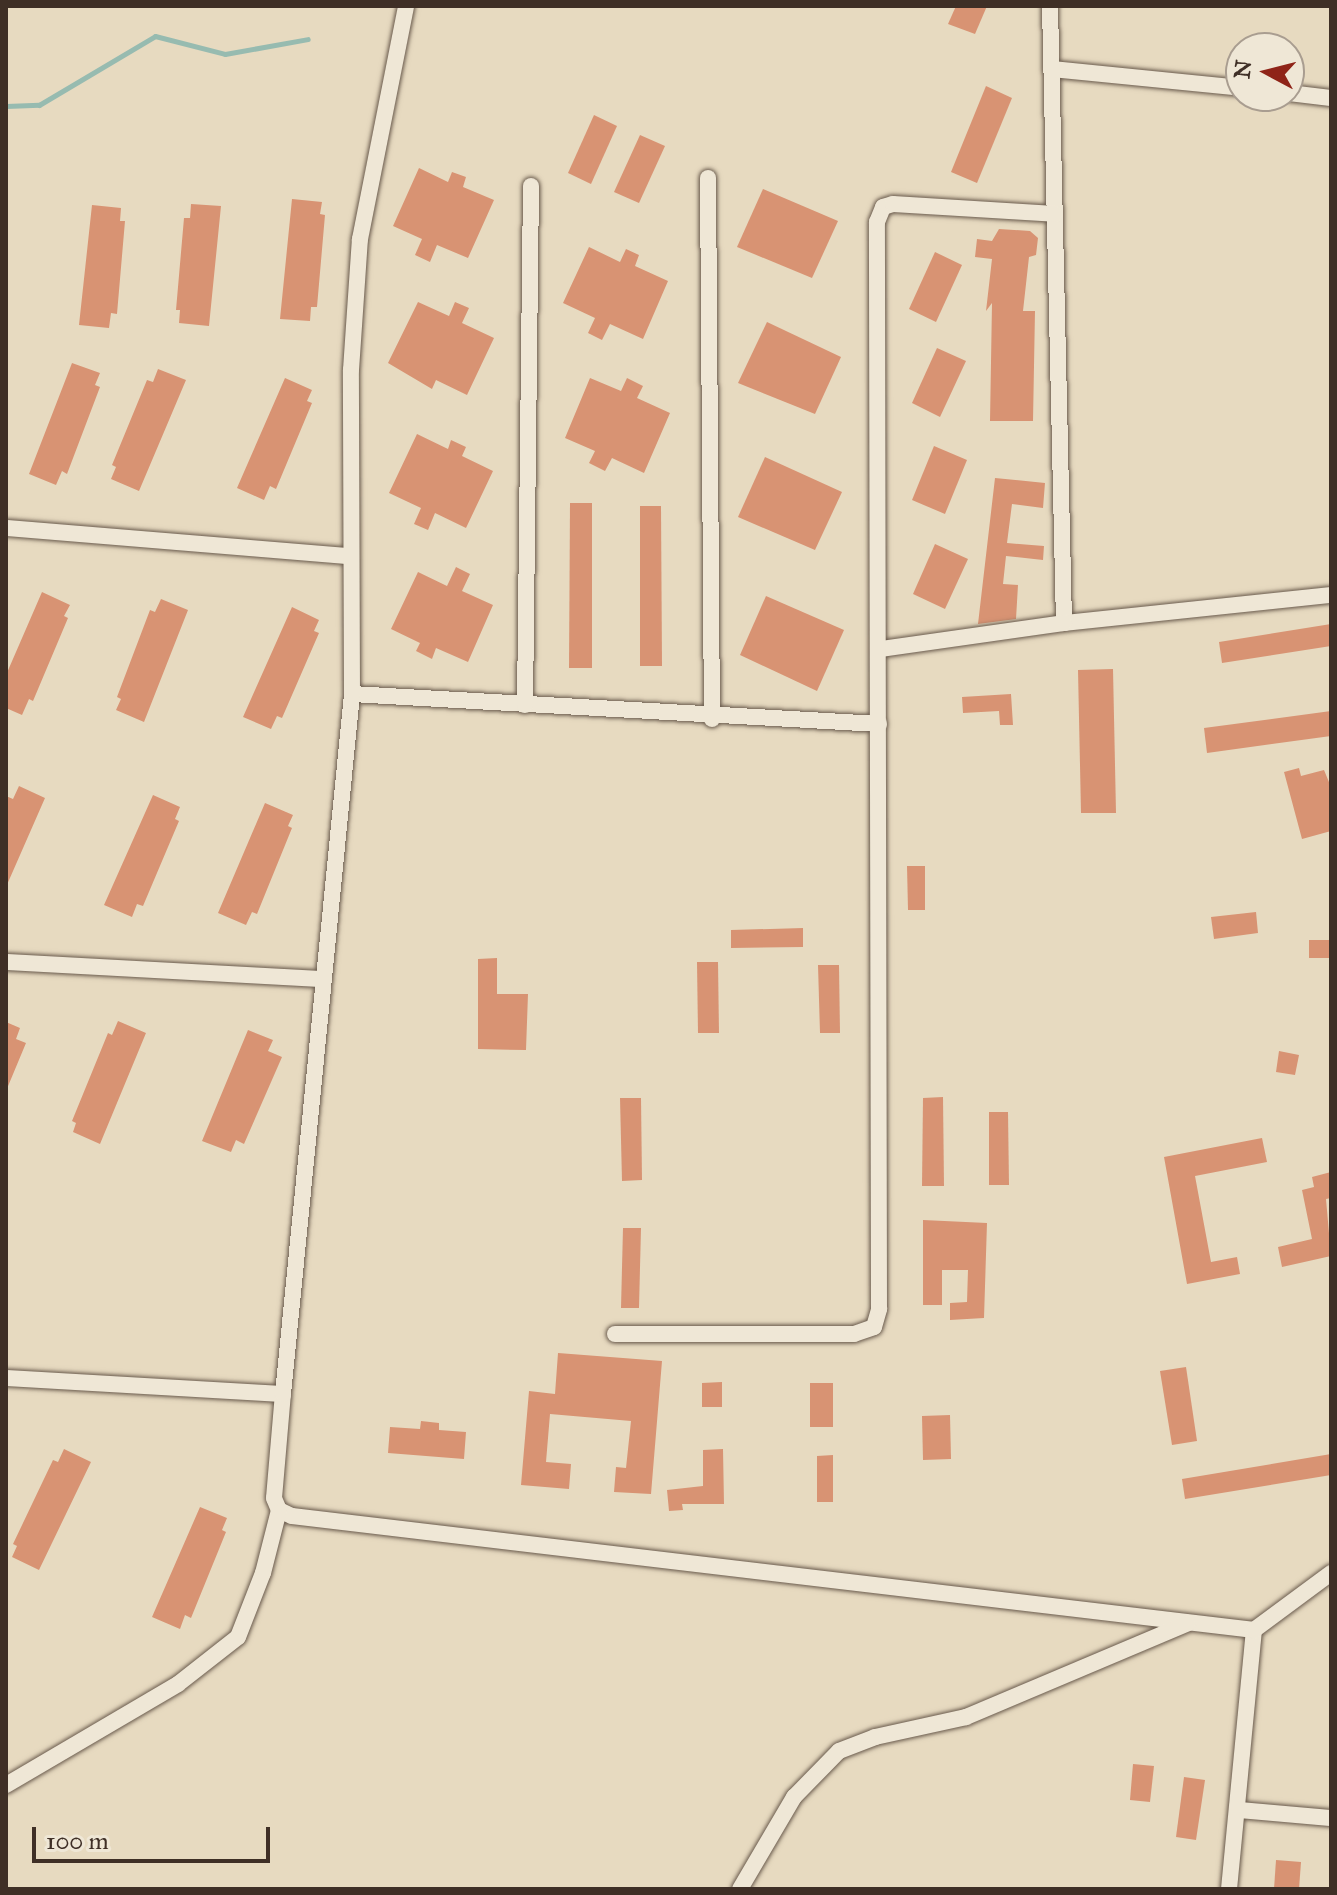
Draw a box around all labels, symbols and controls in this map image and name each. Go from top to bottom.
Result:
north arrow [1225,32,1305,112]
text: N [1228,58,1257,80]
scale bar [36,1811,274,1861]
text: 100 m [46,1826,109,1856]

